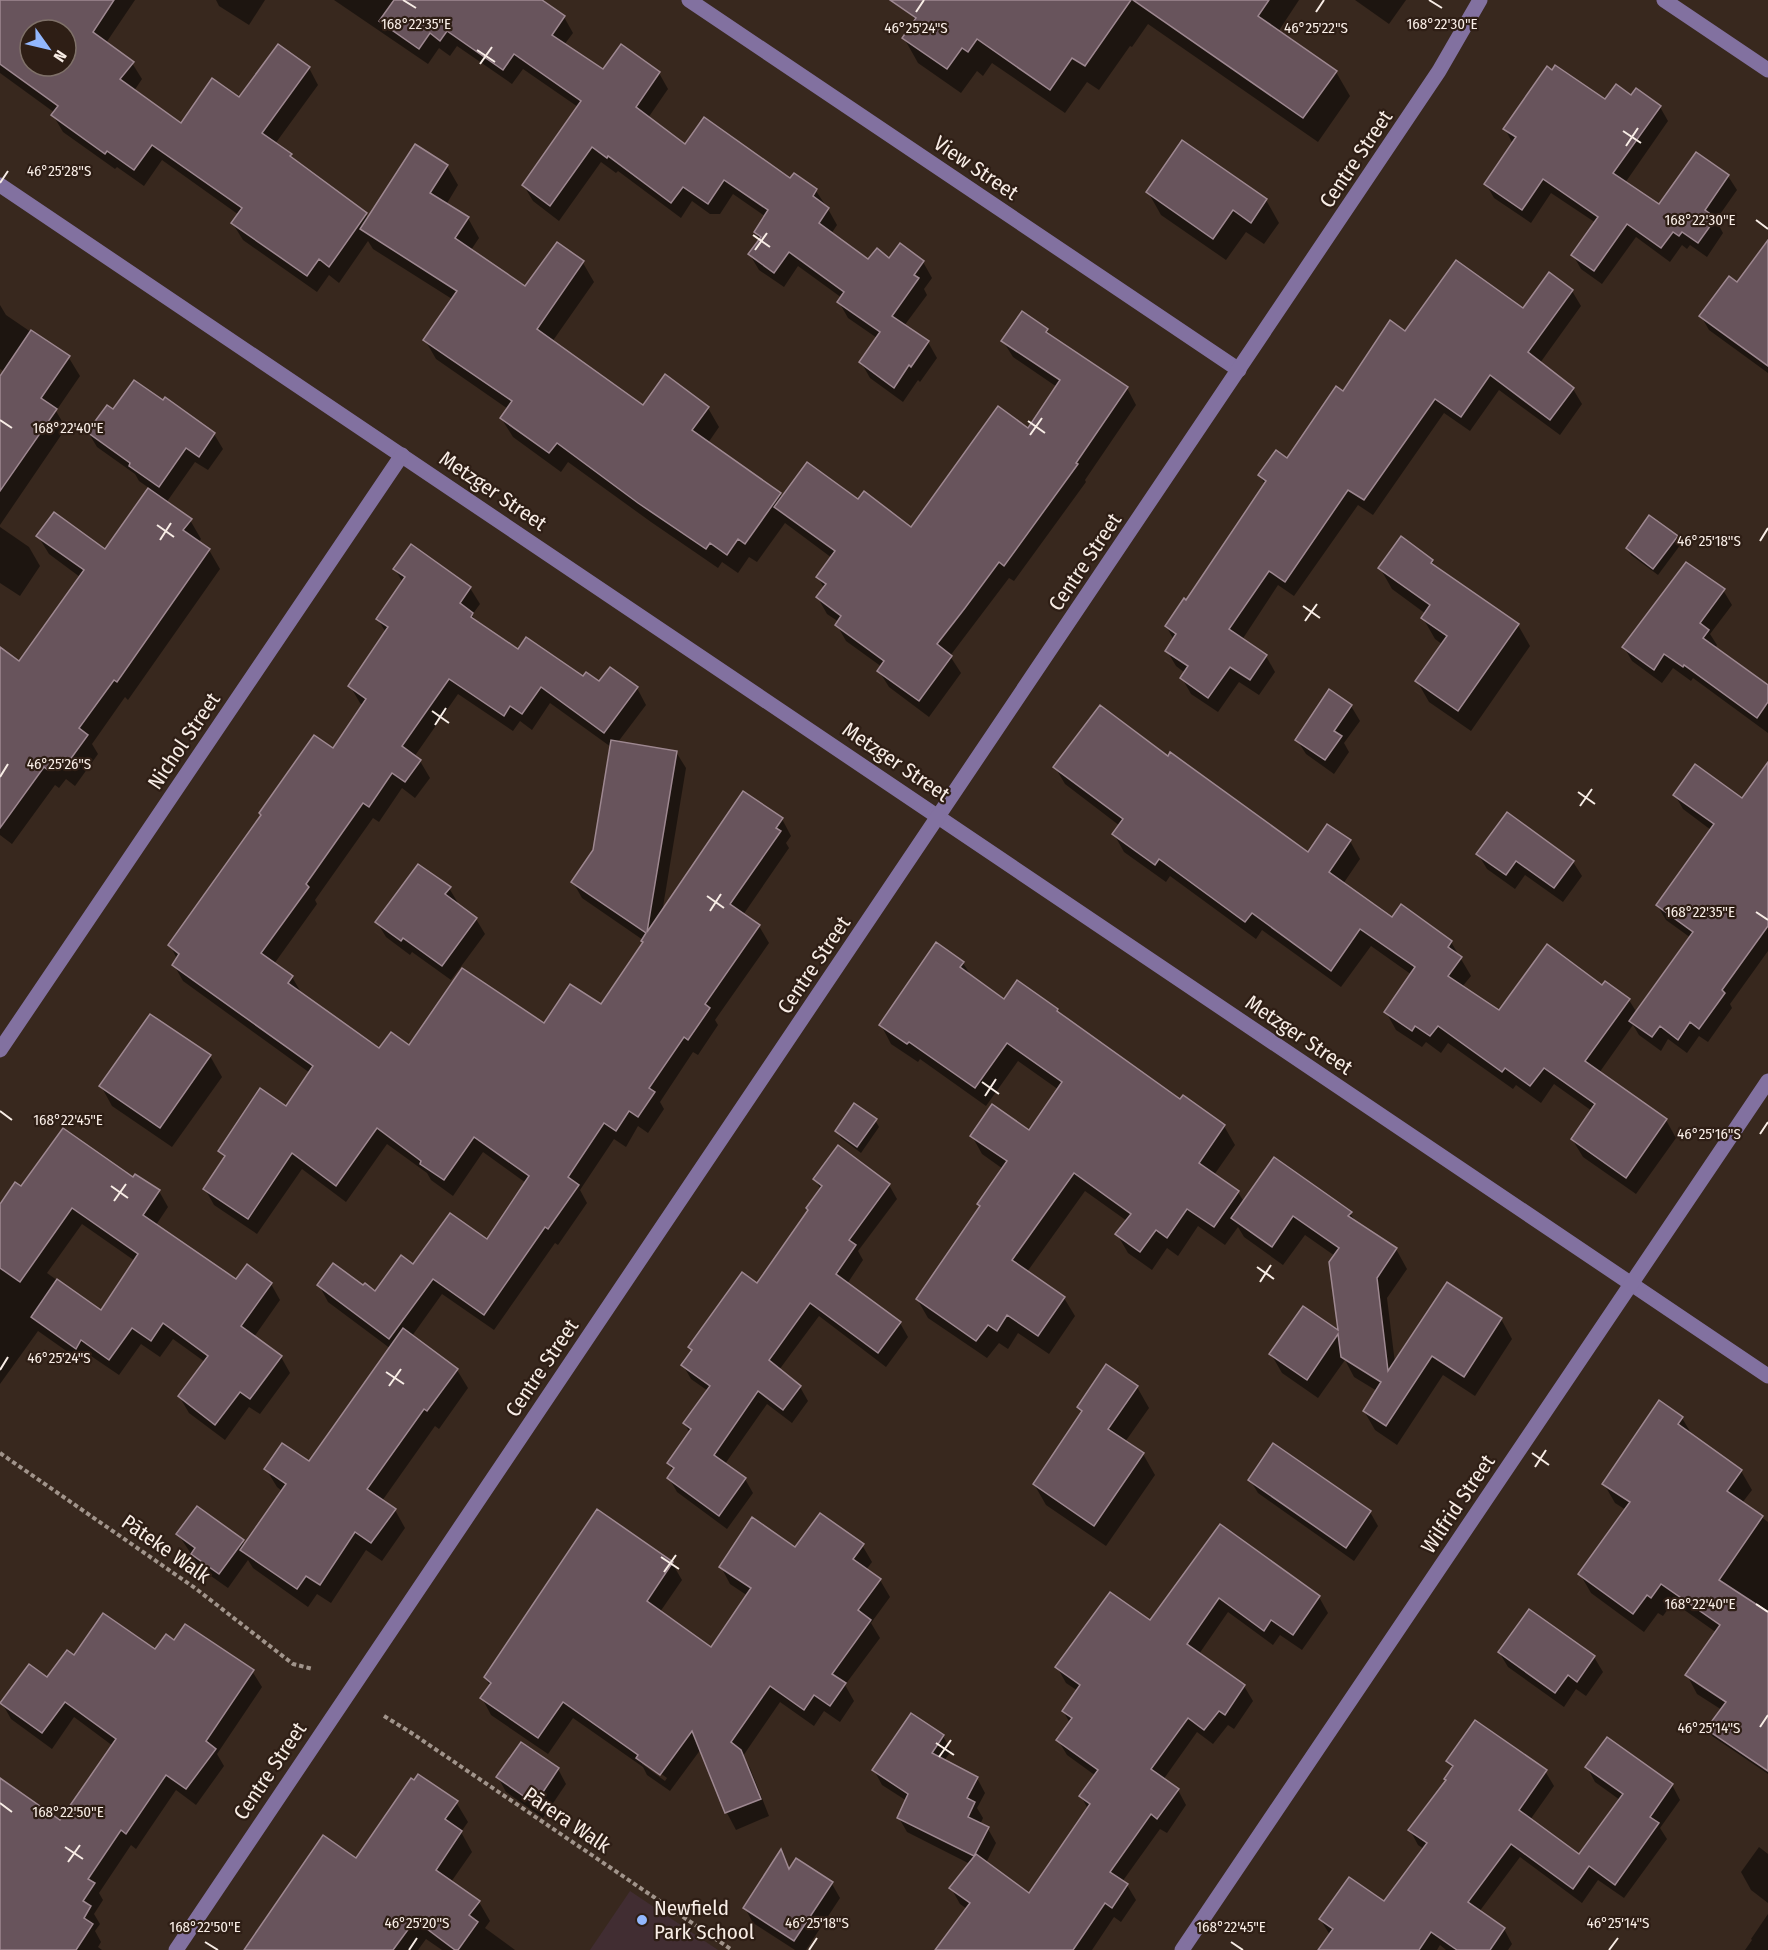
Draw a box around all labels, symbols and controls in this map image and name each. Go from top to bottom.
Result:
text: 168°22'35"E [381,15,451,33]
text: 168°22'30"E [1406,15,1478,33]
north arrow [18,18,78,78]
text: 46°25'24"S [884,19,948,37]
text: 46°25'22"S [1284,19,1348,37]
text: N [49,47,71,65]
street label: Centre Street [1314,105,1398,213]
street label: View Street [929,130,1023,206]
text: 46°25'28"S [27,162,91,180]
text: 168°22'30"E [1664,211,1736,229]
text: 168°22'40"E [32,419,104,437]
street label: Metzger Street [434,446,552,537]
street label: Centre Street [1043,508,1127,616]
text: 46°25'18"S [1677,532,1741,550]
street label: Nichol Street [142,688,226,794]
street label: Metzger Street [837,717,955,808]
text: 46°25'26"S [27,755,91,773]
text: 168°22'35"E [1665,903,1735,921]
street label: Centre Street [772,911,856,1019]
street label: Metzger Street [1240,990,1358,1081]
text: 168°22'45"E [33,1111,103,1129]
text: 46°25'16"S [1677,1125,1741,1143]
street label: Centre Street [500,1314,584,1422]
text: 46°25'24"S [27,1349,91,1367]
street label: Wilfrid Street [1416,1450,1501,1558]
street label: Pāteke Walk [117,1509,216,1589]
text: 168°22'40"E [1664,1595,1736,1613]
street label: Centre Street [228,1717,312,1825]
text: 46°25'14"S [1677,1719,1741,1737]
street label: Pārera Walk [518,1781,616,1859]
text: 168°22'50"E [32,1803,104,1821]
place label: Newfield Park School [654,1895,755,1945]
marker: Newfield Park School [635,1913,649,1927]
text: 46°25'20"S [384,1914,450,1932]
text: 46°25'18"S [785,1914,849,1932]
text: 46°25'14"S [1586,1914,1650,1932]
text: 168°22'50"E [169,1918,241,1936]
text: 168°22'45"E [1196,1918,1266,1936]

